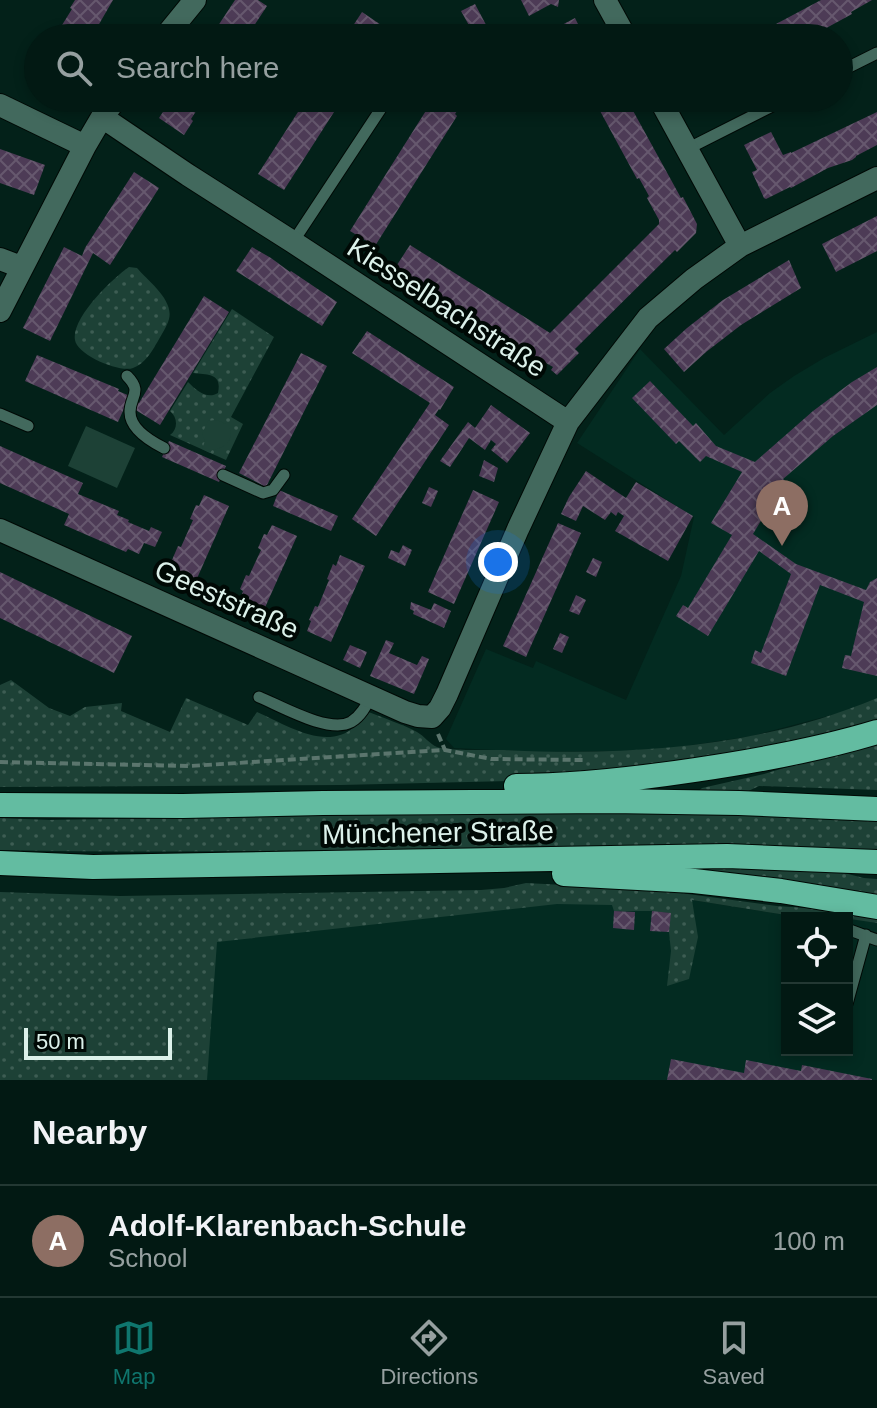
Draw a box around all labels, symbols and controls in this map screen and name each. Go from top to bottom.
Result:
search box [24,24,853,112]
icon: search [52,46,96,90]
text: Search here [116,51,279,84]
street label: Kiesselbachstraße [342,232,552,383]
pin: A [756,480,808,546]
your location [478,542,518,582]
street label: Geeststraße [150,554,303,645]
street label: Münchener Straße [322,815,554,850]
map controls [781,912,853,1056]
button: locate [781,912,853,984]
button: layers [781,984,853,1056]
scale bar [24,1024,172,1060]
text: 50 m [36,1029,85,1054]
text: Nearby [32,1113,147,1151]
text: Adolf-Klarenbach-Schule [108,1209,466,1242]
text: A [49,1226,67,1256]
text: 100 m [773,1226,845,1256]
text: School [108,1243,188,1273]
tab: Map [112,1316,156,1390]
tab: Directions [380,1316,478,1390]
tab: Saved [702,1316,765,1390]

